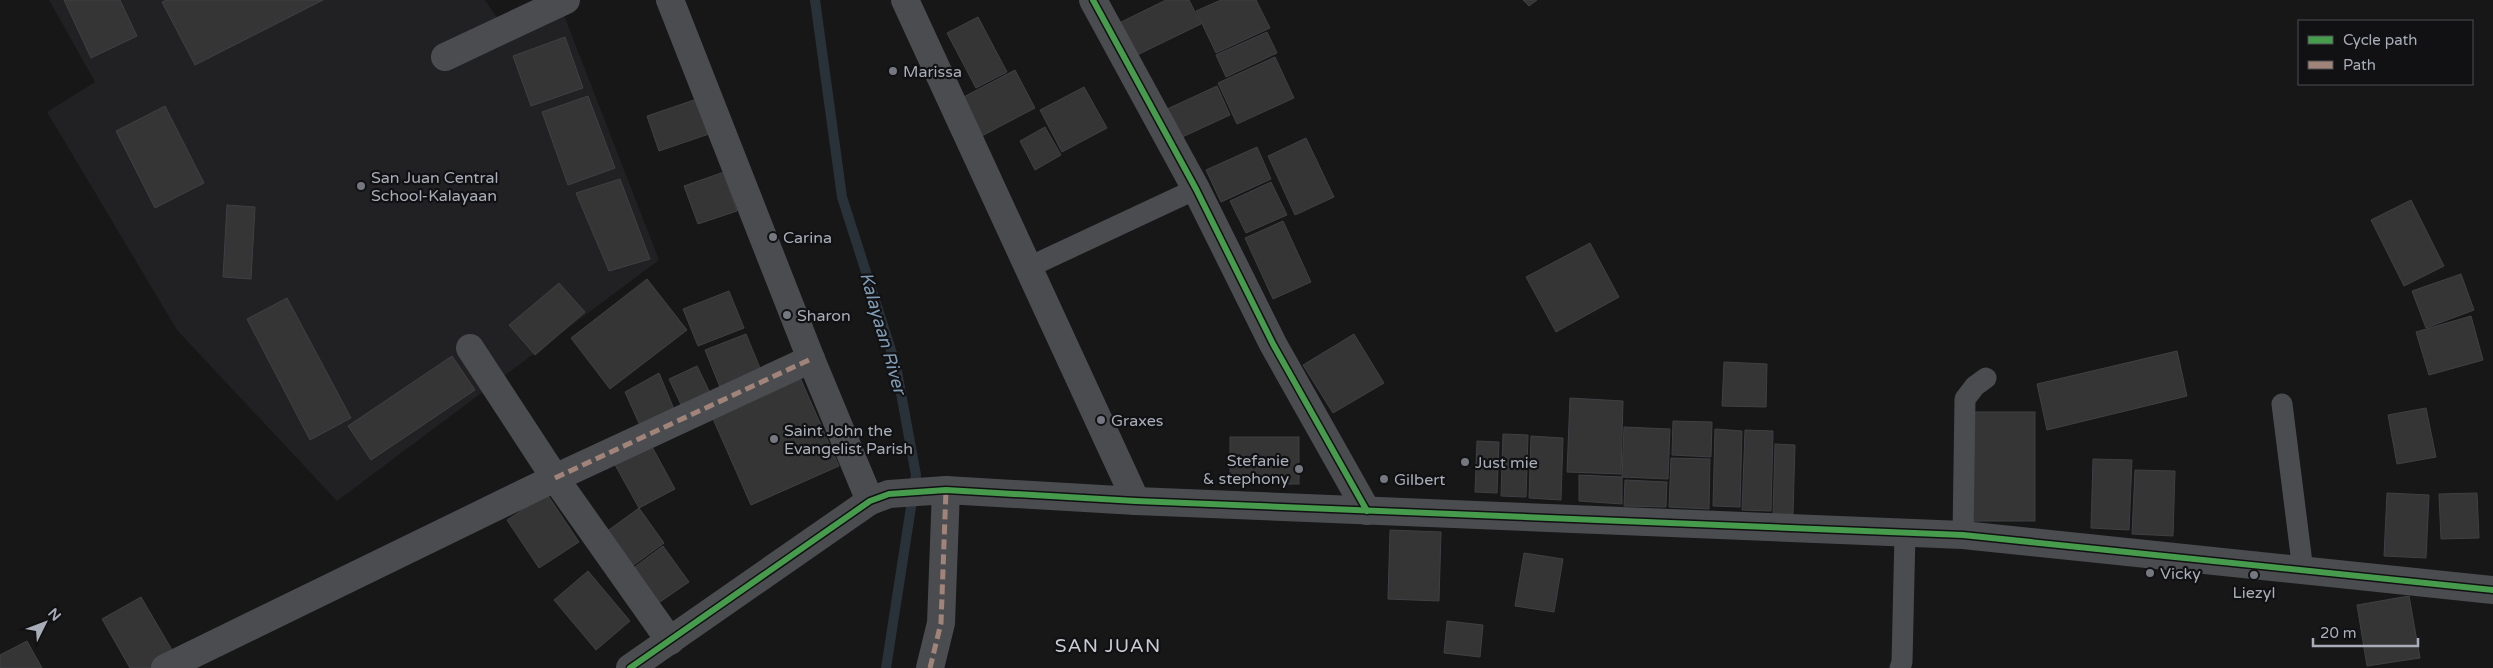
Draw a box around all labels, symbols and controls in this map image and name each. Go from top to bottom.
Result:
legend [2298,20,2473,85]
text: Cycle path [2343,31,2417,49]
text: Path [2343,56,2376,74]
place label: Marissa [903,62,962,82]
marker: Marissa [887,65,899,77]
place label: San Juan Central School-Kalayaan [371,168,499,206]
marker: San Juan Central School-Kalayaan [355,180,367,192]
place label: Carina [783,228,832,248]
marker: Carina [767,231,779,243]
water label: Kalayaan River [855,269,911,399]
place label: Sharon [797,306,851,326]
marker: Sharon [781,309,793,321]
place label: Graxes [1111,411,1163,431]
marker: Graxes [1095,414,1107,426]
place label: Saint John the Evangelist Parish [784,421,913,459]
marker: Saint John the Evangelist Parish [768,433,780,445]
place label: Stefanie & stephony [1203,451,1289,489]
place label: Just mie [1475,453,1538,473]
marker: Just mie [1459,456,1471,468]
marker: Stefanie & stephony [1293,463,1305,475]
place label: Gilbert [1394,470,1445,490]
marker: Gilbert [1378,473,1390,485]
place label: Vicky [2160,564,2201,584]
marker: Vicky [2144,567,2156,579]
marker: Liezyl [2248,569,2260,581]
place label: Liezyl [2233,583,2275,603]
north arrow [20,598,70,648]
text: N [44,605,64,625]
scale bar [2313,616,2418,648]
text: 20 m [2320,624,2357,642]
district label: SAN JUAN [1055,635,1161,657]

